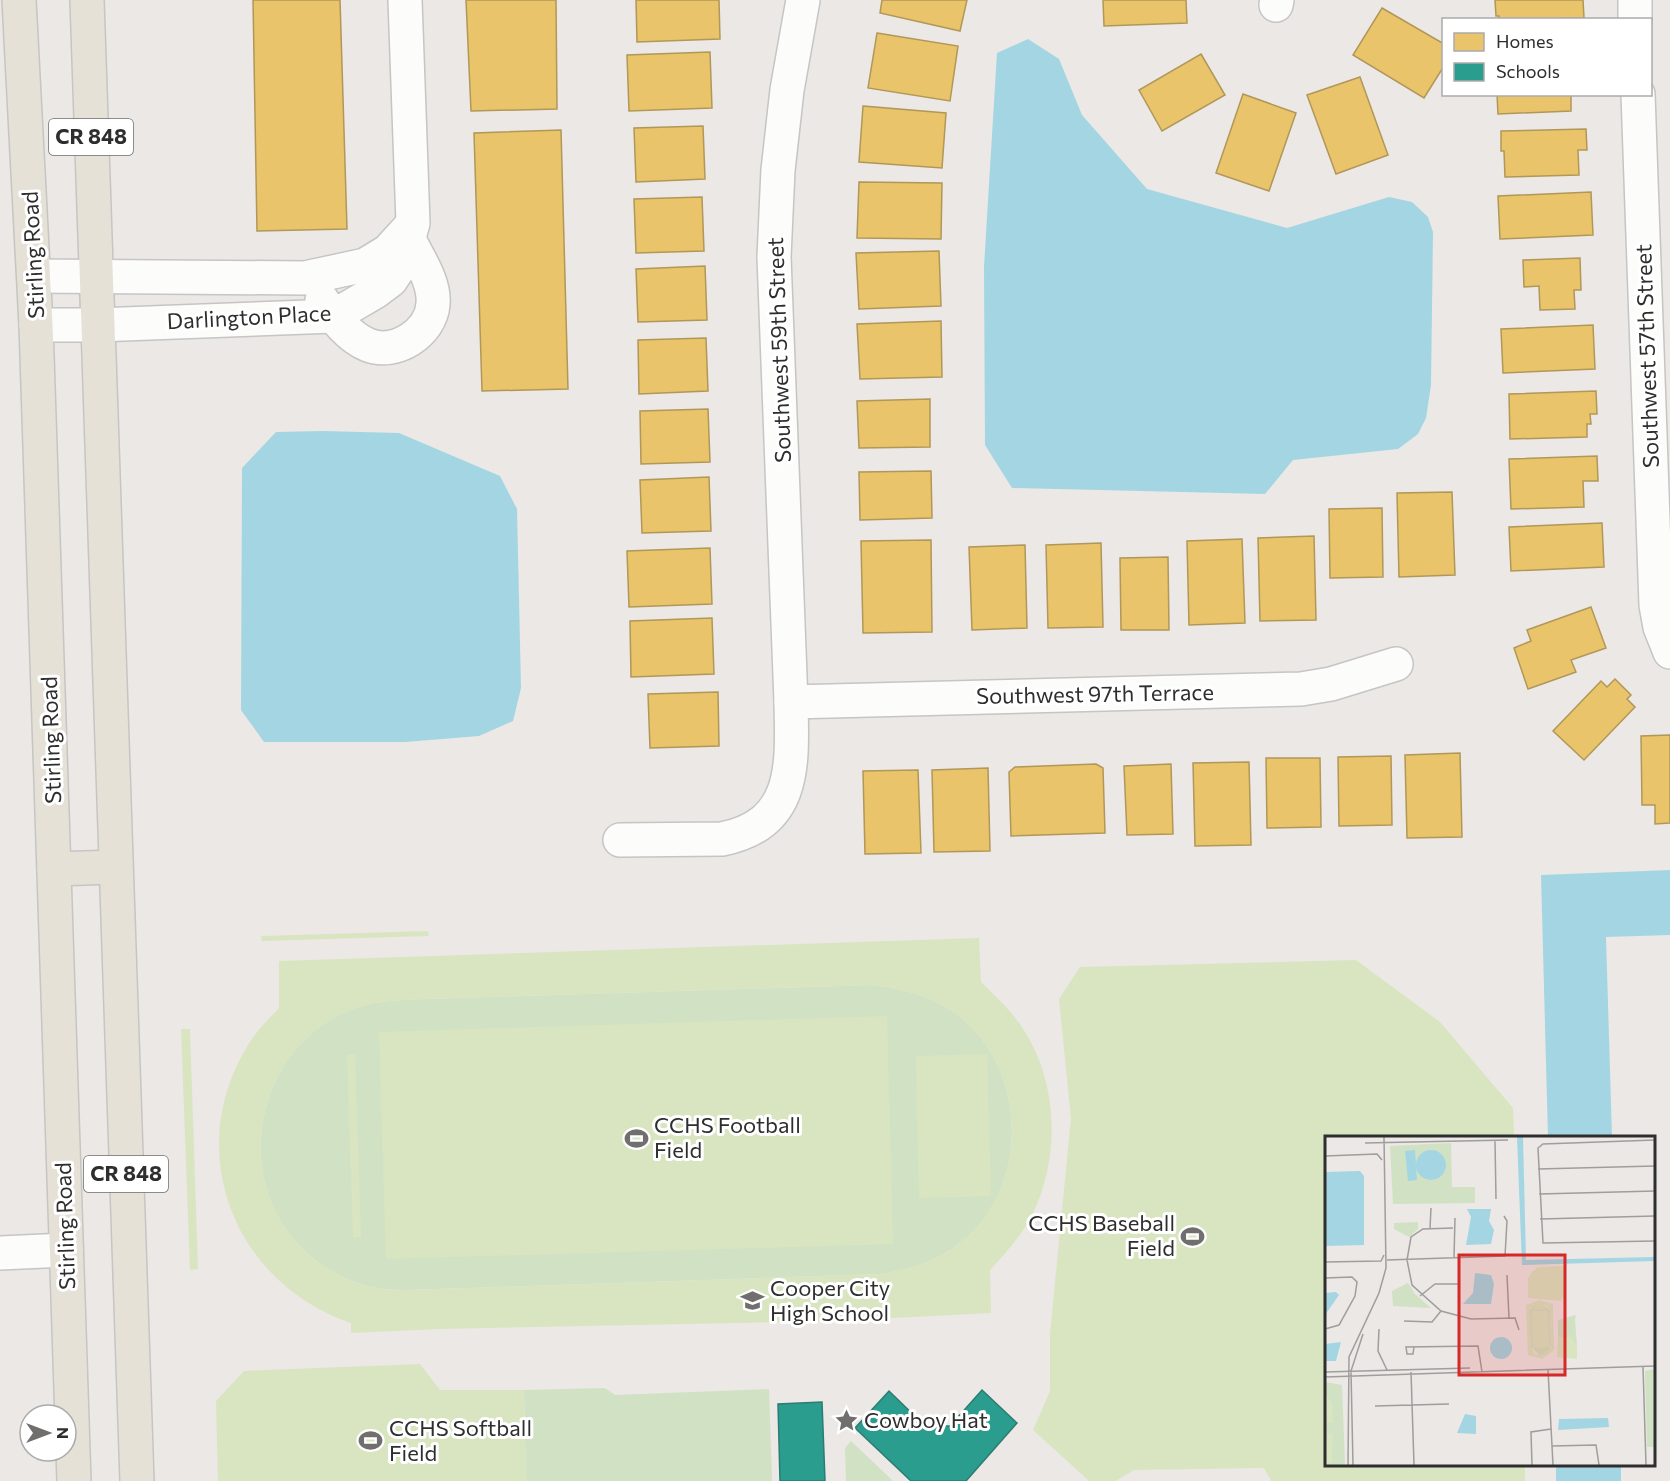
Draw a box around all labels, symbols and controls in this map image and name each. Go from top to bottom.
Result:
legend [1442,18,1652,96]
text: Homes [1496,30,1554,52]
text: Schools [1496,60,1560,82]
road number: CR 848 [49,119,133,155]
street label: Stirling Road [16,191,49,319]
street label: Southwest 59th Street [761,237,796,463]
street label: Southwest 57th Street [1629,244,1664,468]
street label: Darlington Place [166,299,332,334]
street label: Stirling Road [35,676,66,804]
street label: Southwest 97th Terrace [976,678,1214,709]
place label: CCHS Football Field [654,1111,801,1163]
sports icon: CCHS Football Field [623,1125,649,1151]
inset map [1325,1136,1655,1466]
road number: CR 848 [84,1156,168,1192]
street label: Stirling Road [49,1162,80,1290]
place label: CCHS Baseball Field [1028,1209,1175,1261]
sports icon: CCHS Baseball Field [1180,1223,1206,1249]
place label: Cooper City High School [770,1274,890,1326]
school or university icon: Cooper City High School [739,1288,765,1314]
north arrow [18,1403,78,1463]
place label: Cowboy Hat [864,1406,988,1433]
place icon: Cowboy Hat [833,1407,859,1433]
place label: CCHS Softball Field [389,1414,532,1466]
text: N [54,1427,73,1439]
sports icon: CCHS Softball Field [358,1428,384,1454]

